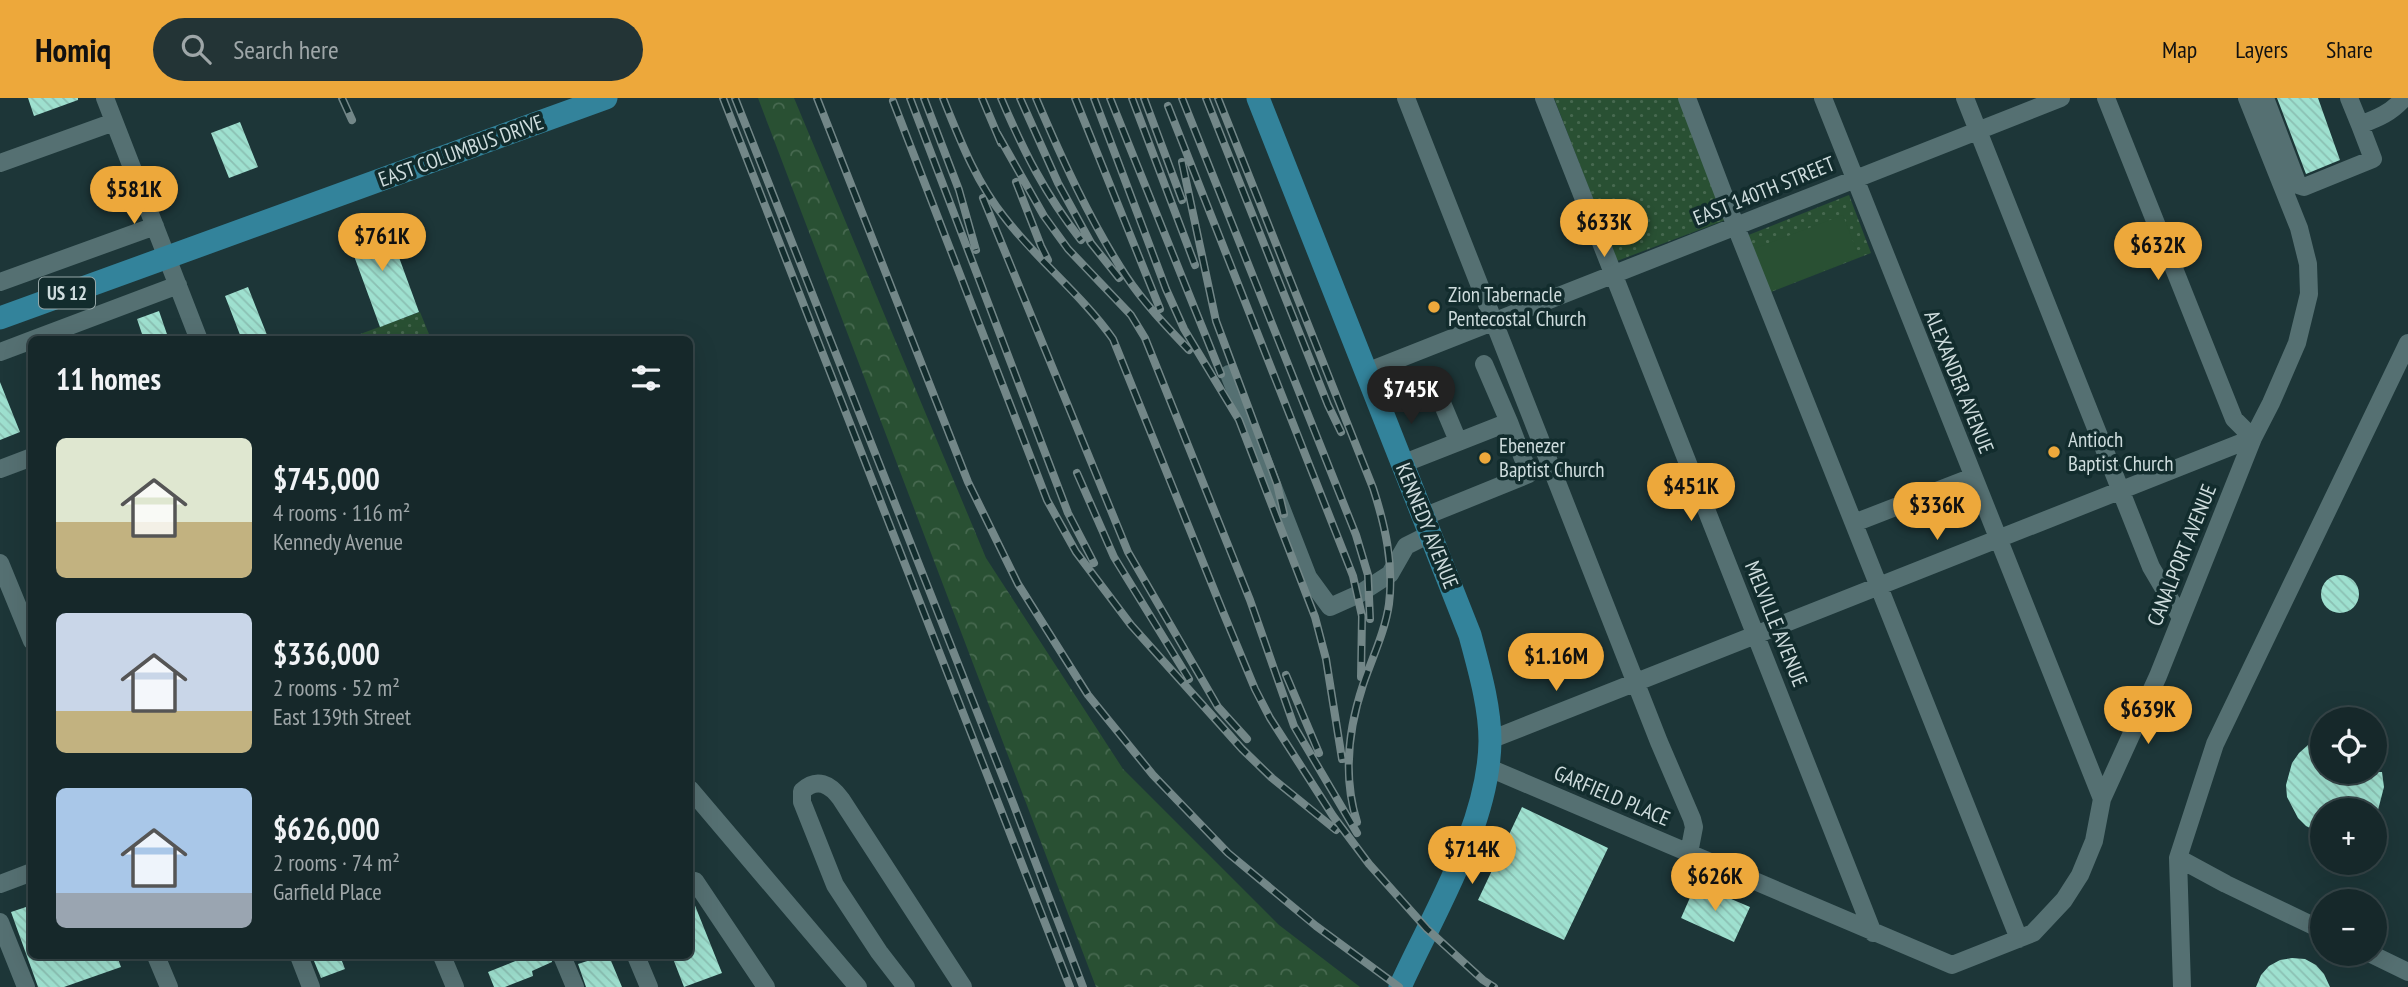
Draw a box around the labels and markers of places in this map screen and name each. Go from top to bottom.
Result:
pin: $581K [85,166,183,226]
pin: $633K [1555,200,1653,259]
pin: $761K [333,214,431,273]
pin: $632K [2109,222,2207,282]
place label: Zion Tabernacle Pentecostal Church [1448,281,1586,332]
marker: Zion Tabernacle Pentecostal Church [1426,299,1442,315]
pin: $745K [1362,366,1460,426]
place label: Antioch Baptist Church [2068,426,2174,477]
place label: Ebenezer Baptist Church [1499,432,1605,483]
marker: Antioch Baptist Church [2046,444,2062,460]
marker: Ebenezer Baptist Church [1477,450,1493,466]
pin: $451K [1642,464,1740,523]
pin: $336K [1888,482,1986,542]
pin: $1.16M [1499,634,1613,693]
pin: $639K [2099,686,2197,746]
pin: $714K [1423,826,1521,886]
pin: $626K [1666,854,1764,913]

